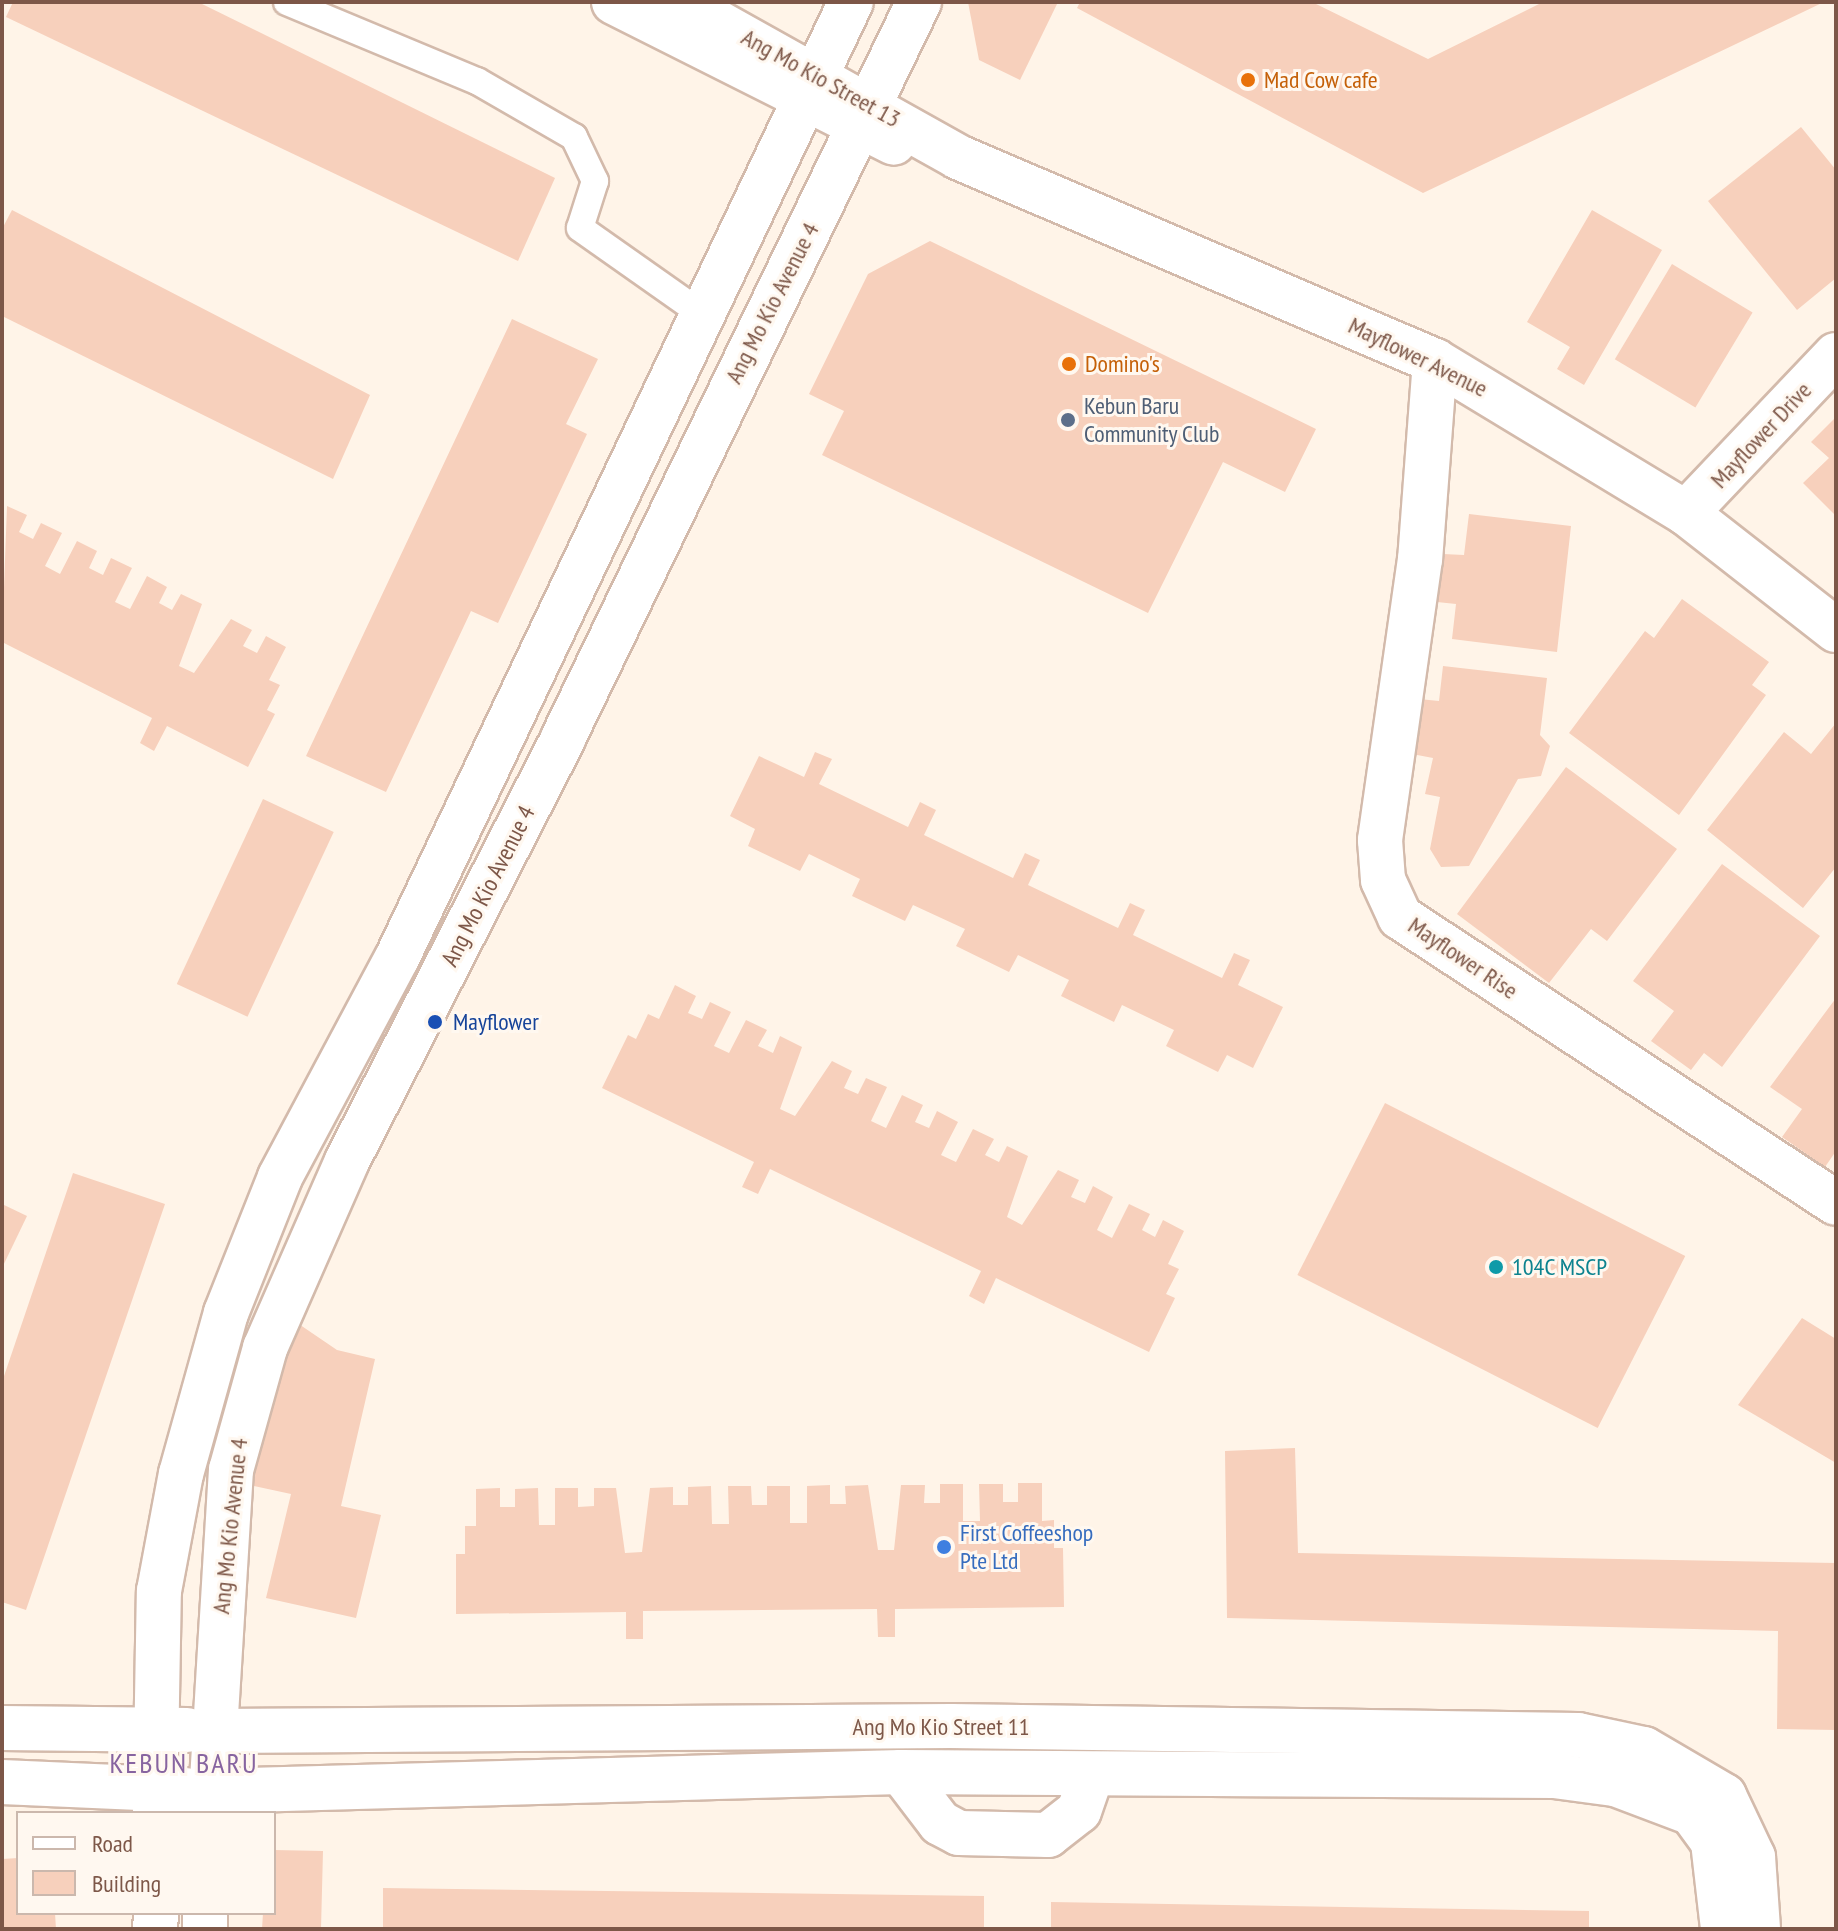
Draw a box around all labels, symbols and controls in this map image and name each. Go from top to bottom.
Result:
street label: Ang Mo Kio Street 13 [737,23,905,133]
place label: Mad Cow cafe [1264,66,1378,94]
marker: Mad Cow cafe [1239,71,1257,89]
street label: Ang Mo Kio Avenue 4 [719,218,825,388]
street label: Mayflower Avenue [1344,311,1492,403]
place label: Domino's [1085,350,1160,378]
marker: Domino's [1060,355,1078,373]
street label: Mayflower Drive [1705,376,1817,494]
place label: Kebun Baru Community Club [1084,392,1220,448]
marker: Kebun Baru Community Club [1059,411,1077,429]
street label: Ang Mo Kio Avenue 4 [435,801,541,971]
street label: Mayflower Rise [1403,911,1523,1005]
place label: Mayflower [453,1008,539,1036]
marker: Mayflower [424,1011,446,1033]
place label: 104C MSCP [1512,1253,1608,1281]
marker: 104C MSCP [1487,1258,1505,1276]
street label: Ang Mo Kio Avenue 4 [206,1436,254,1616]
place label: First Coffeeshop Pte Ltd [960,1519,1093,1575]
marker: First Coffeeshop Pte Ltd [935,1538,953,1556]
street label: Ang Mo Kio Street 11 [853,1713,1029,1741]
district label: KEBUN BARU [109,1746,259,1780]
legend [16,1811,276,1915]
text: Road [92,1828,133,1859]
text: Building [92,1868,161,1899]

